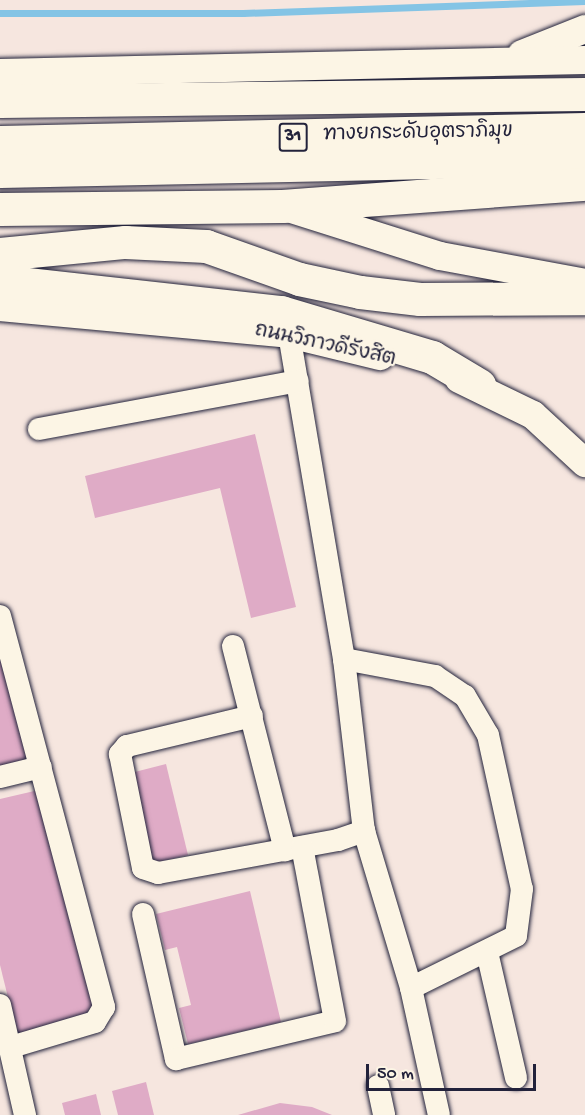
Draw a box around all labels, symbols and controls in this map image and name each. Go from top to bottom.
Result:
street label: ทางยกระดับอุตราภิมุข [323,120,513,148]
road number: 31 [278,122,308,152]
street label: ถนนวิภาวดีรังสิต [252,319,398,373]
scale bar [369,1052,538,1090]
text: 50 m [377,1064,414,1085]

